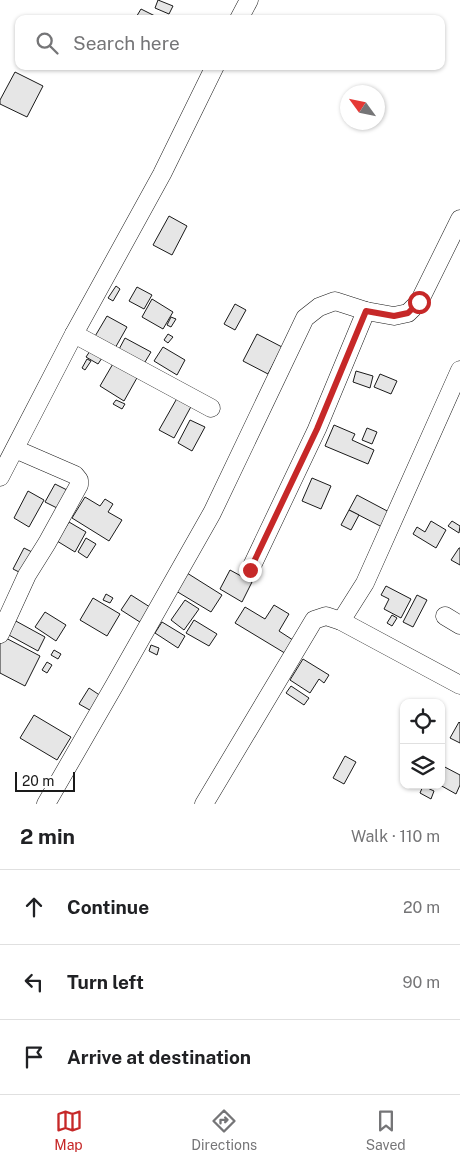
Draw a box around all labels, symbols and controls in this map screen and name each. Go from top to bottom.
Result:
search box [15,15,445,70]
icon: search [33,29,61,57]
text: Search here [73,32,180,54]
north arrow [340,85,385,130]
route start [408,291,431,314]
route end [239,559,262,582]
map controls [400,699,445,789]
button: locate [400,699,445,744]
button: layers [400,744,445,789]
scale bar [15,769,75,792]
text: 20 m [22,773,54,789]
text: 2 min [20,824,75,849]
text: Walk · 110 m [351,827,440,846]
icon: ahead [20,893,48,921]
text: Continue [67,896,149,918]
text: 20 m [403,898,440,917]
icon: left [20,968,48,996]
text: Turn left [67,971,144,993]
text: 90 m [403,973,440,992]
icon: arrive [20,1043,48,1071]
text: Arrive at destination [67,1046,251,1068]
tab: Map [54,1107,83,1153]
tab: Directions [191,1107,257,1153]
tab: Saved [366,1107,406,1153]

